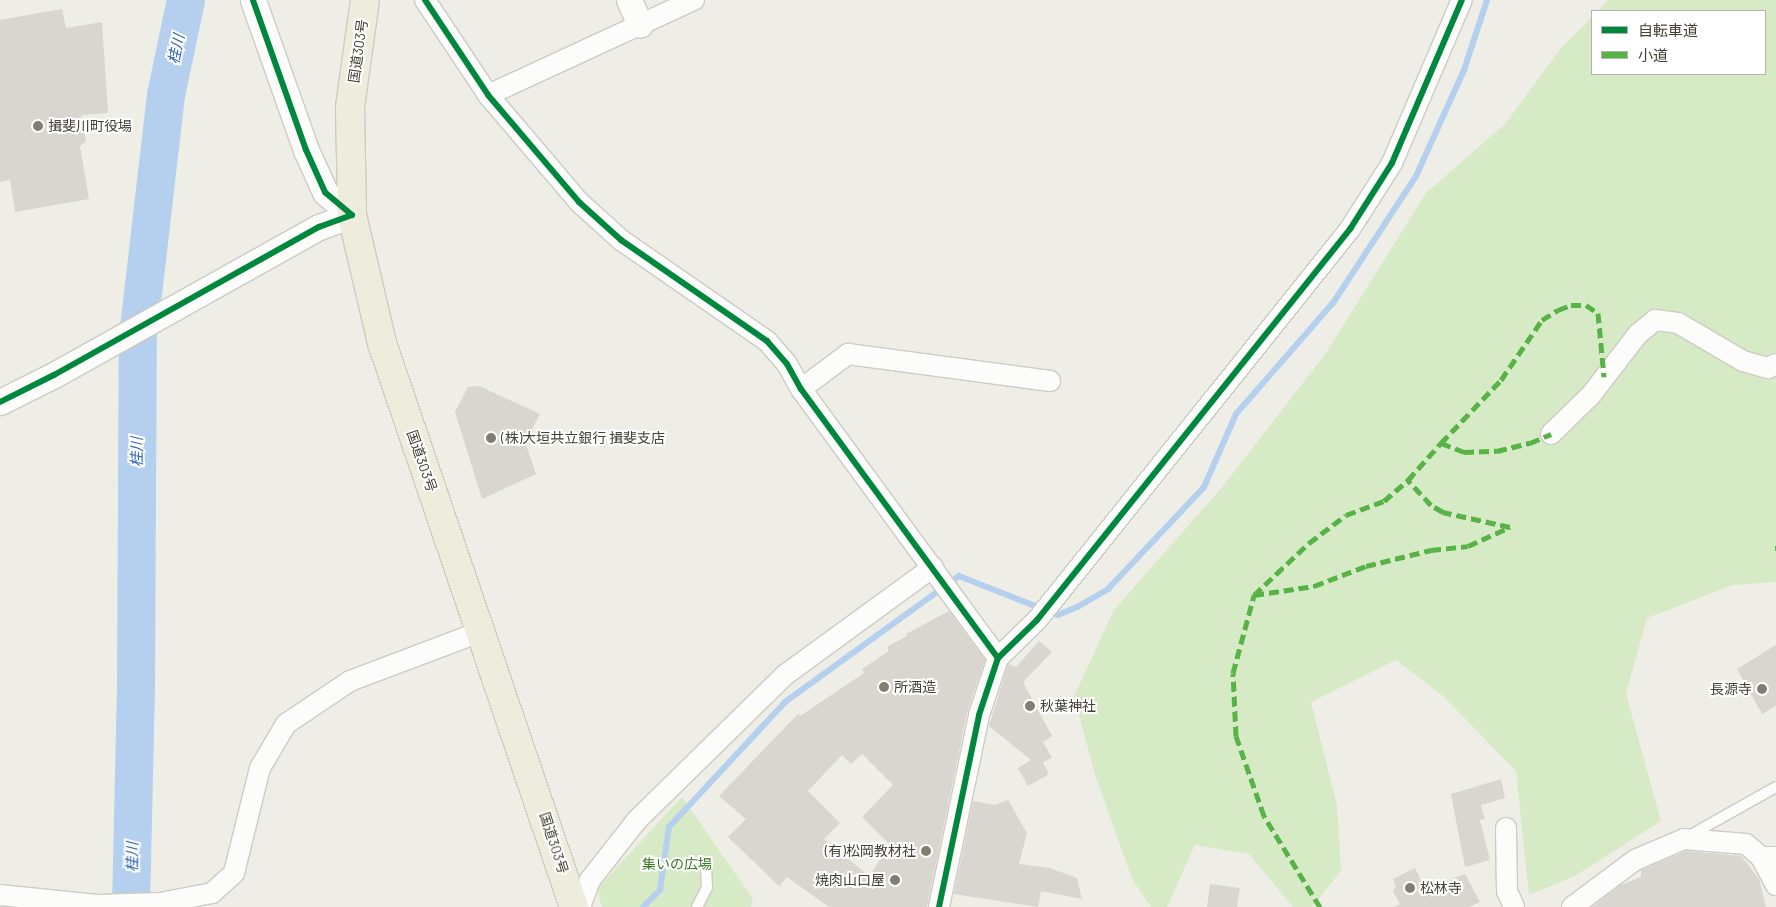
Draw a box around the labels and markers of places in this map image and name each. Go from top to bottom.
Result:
place label: 揖斐川町役場 [48,118,132,134]
marker: 揖斐川町役場 [32,120,44,132]
place label: (株)大垣共立銀行 揖斐支店 [501,430,665,446]
marker: (株)大垣共立銀行 揖斐支店 [485,432,497,444]
place label: 所酒造 [894,679,936,695]
marker: 所酒造 [878,681,890,693]
place label: 長源寺 [1710,681,1752,697]
marker: 長源寺 [1756,683,1768,695]
place label: 秋葉神社 [1040,698,1096,714]
marker: 秋葉神社 [1024,700,1036,712]
place label: (有)松岡教材社 [825,843,916,859]
marker: (有)松岡教材社 [920,845,932,857]
place label: 焼肉山口屋 [815,872,885,888]
marker: 焼肉山口屋 [889,874,901,886]
place label: 松林寺 [1420,880,1462,896]
marker: 松林寺 [1404,882,1416,894]

